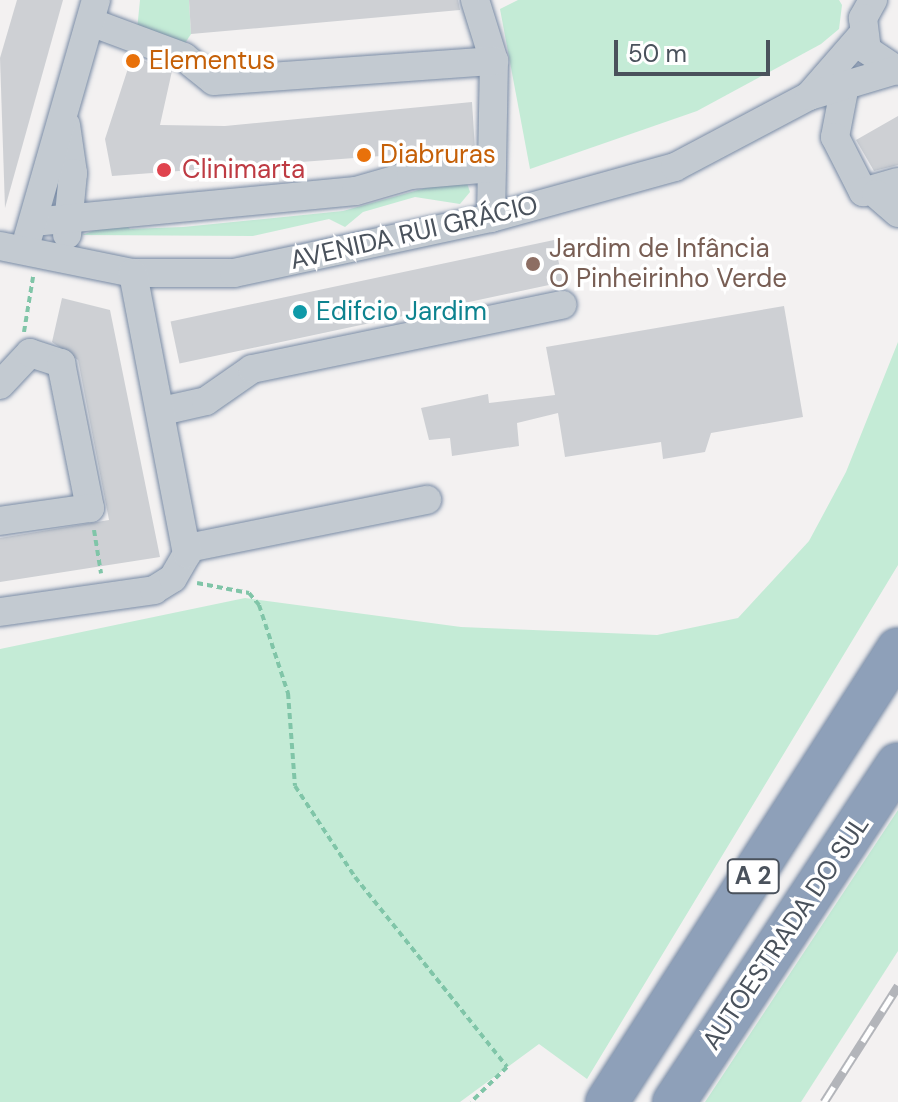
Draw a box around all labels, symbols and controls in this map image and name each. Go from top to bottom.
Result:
scale bar [618,24,774,74]
text: 50 m [628,38,687,69]
place label: Elementus [149,45,275,77]
marker: Elementus [124,52,142,70]
place label: Diabruras [380,139,496,171]
marker: Diabruras [355,146,373,164]
place label: Clinimarta [182,154,305,186]
marker: Clinimarta [153,159,175,181]
street label: AVENIDA RUI GRÁCIO [287,189,541,277]
place label: Jardim de Infância O Pinheirinho Verde [549,233,787,294]
marker: Jardim de Infância O Pinheirinho Verde [524,255,542,273]
place label: Edifcio Jardim [316,296,487,328]
marker: Edifcio Jardim [291,303,309,321]
street label: AUTOESTRADA DO SUL [696,810,876,1056]
road number: A 2 [725,856,781,896]

